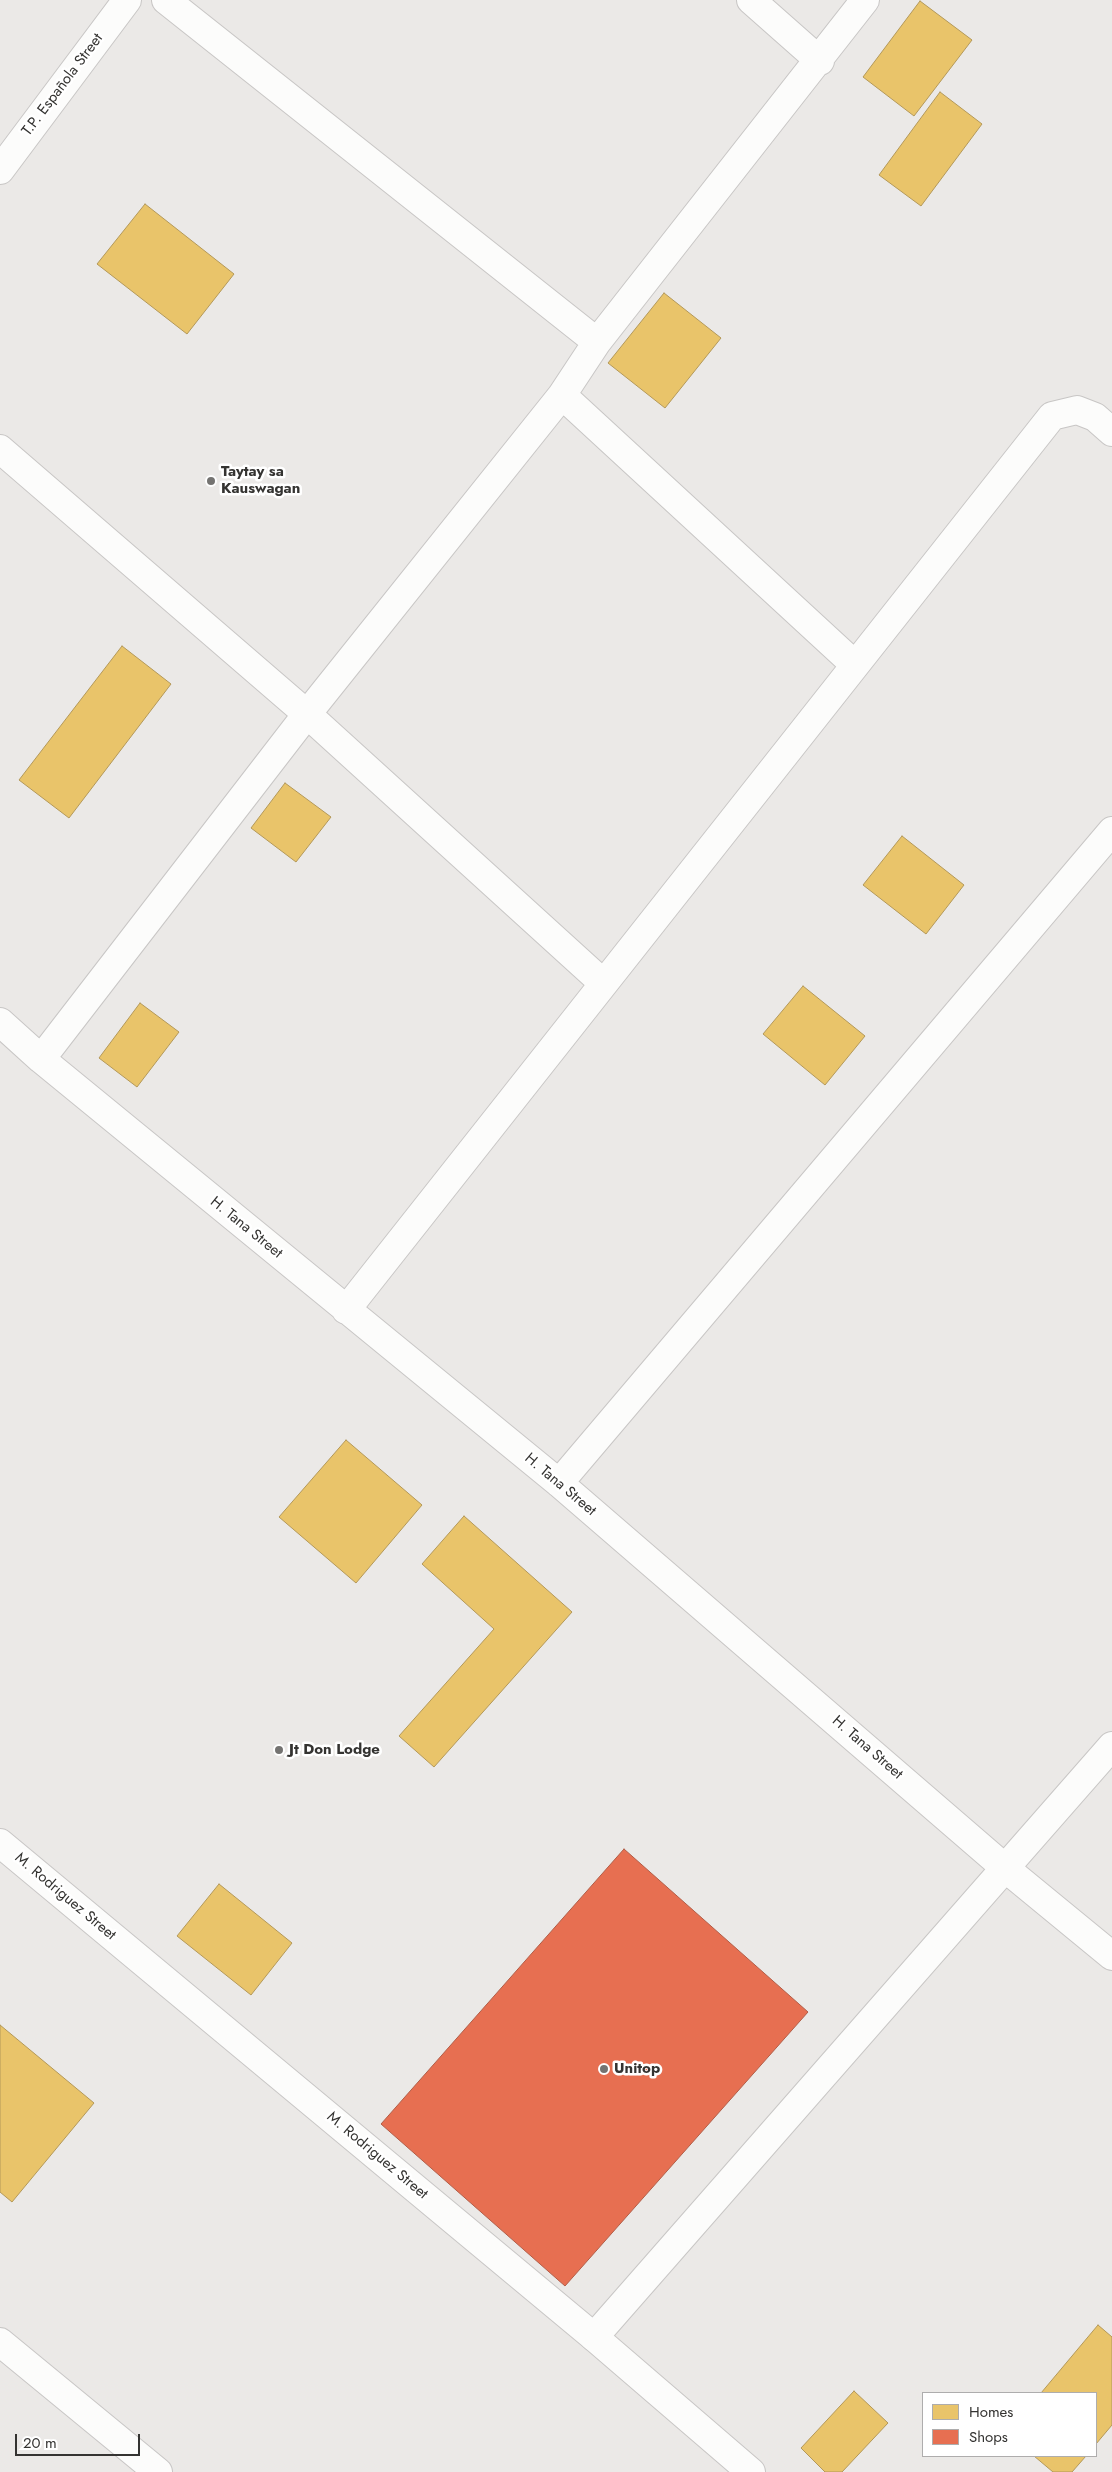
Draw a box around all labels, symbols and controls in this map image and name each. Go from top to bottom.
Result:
street label: T.P. Española Street [19,30,107,140]
place label: Taytay sa Kauswagan [221,463,300,498]
marker: Taytay sa Kauswagan [205,475,217,487]
street label: H. Tana Street [206,1193,286,1263]
street label: H. Tana Street [521,1450,599,1520]
street label: H. Tana Street [828,1712,906,1784]
place label: Jt Don Lodge [289,1741,380,1759]
marker: Jt Don Lodge [273,1744,285,1756]
street label: M. Rodriguez Street [11,1849,119,1945]
place label: Unitop [614,2060,660,2078]
marker: Unitop [598,2063,610,2075]
street label: M. Rodriguez Street [323,2108,431,2204]
legend [922,2392,1097,2457]
text: Homes [969,2401,1013,2423]
scale bar [18,2424,142,2456]
text: Shops [969,2426,1008,2448]
text: 20 m [23,2432,57,2454]

